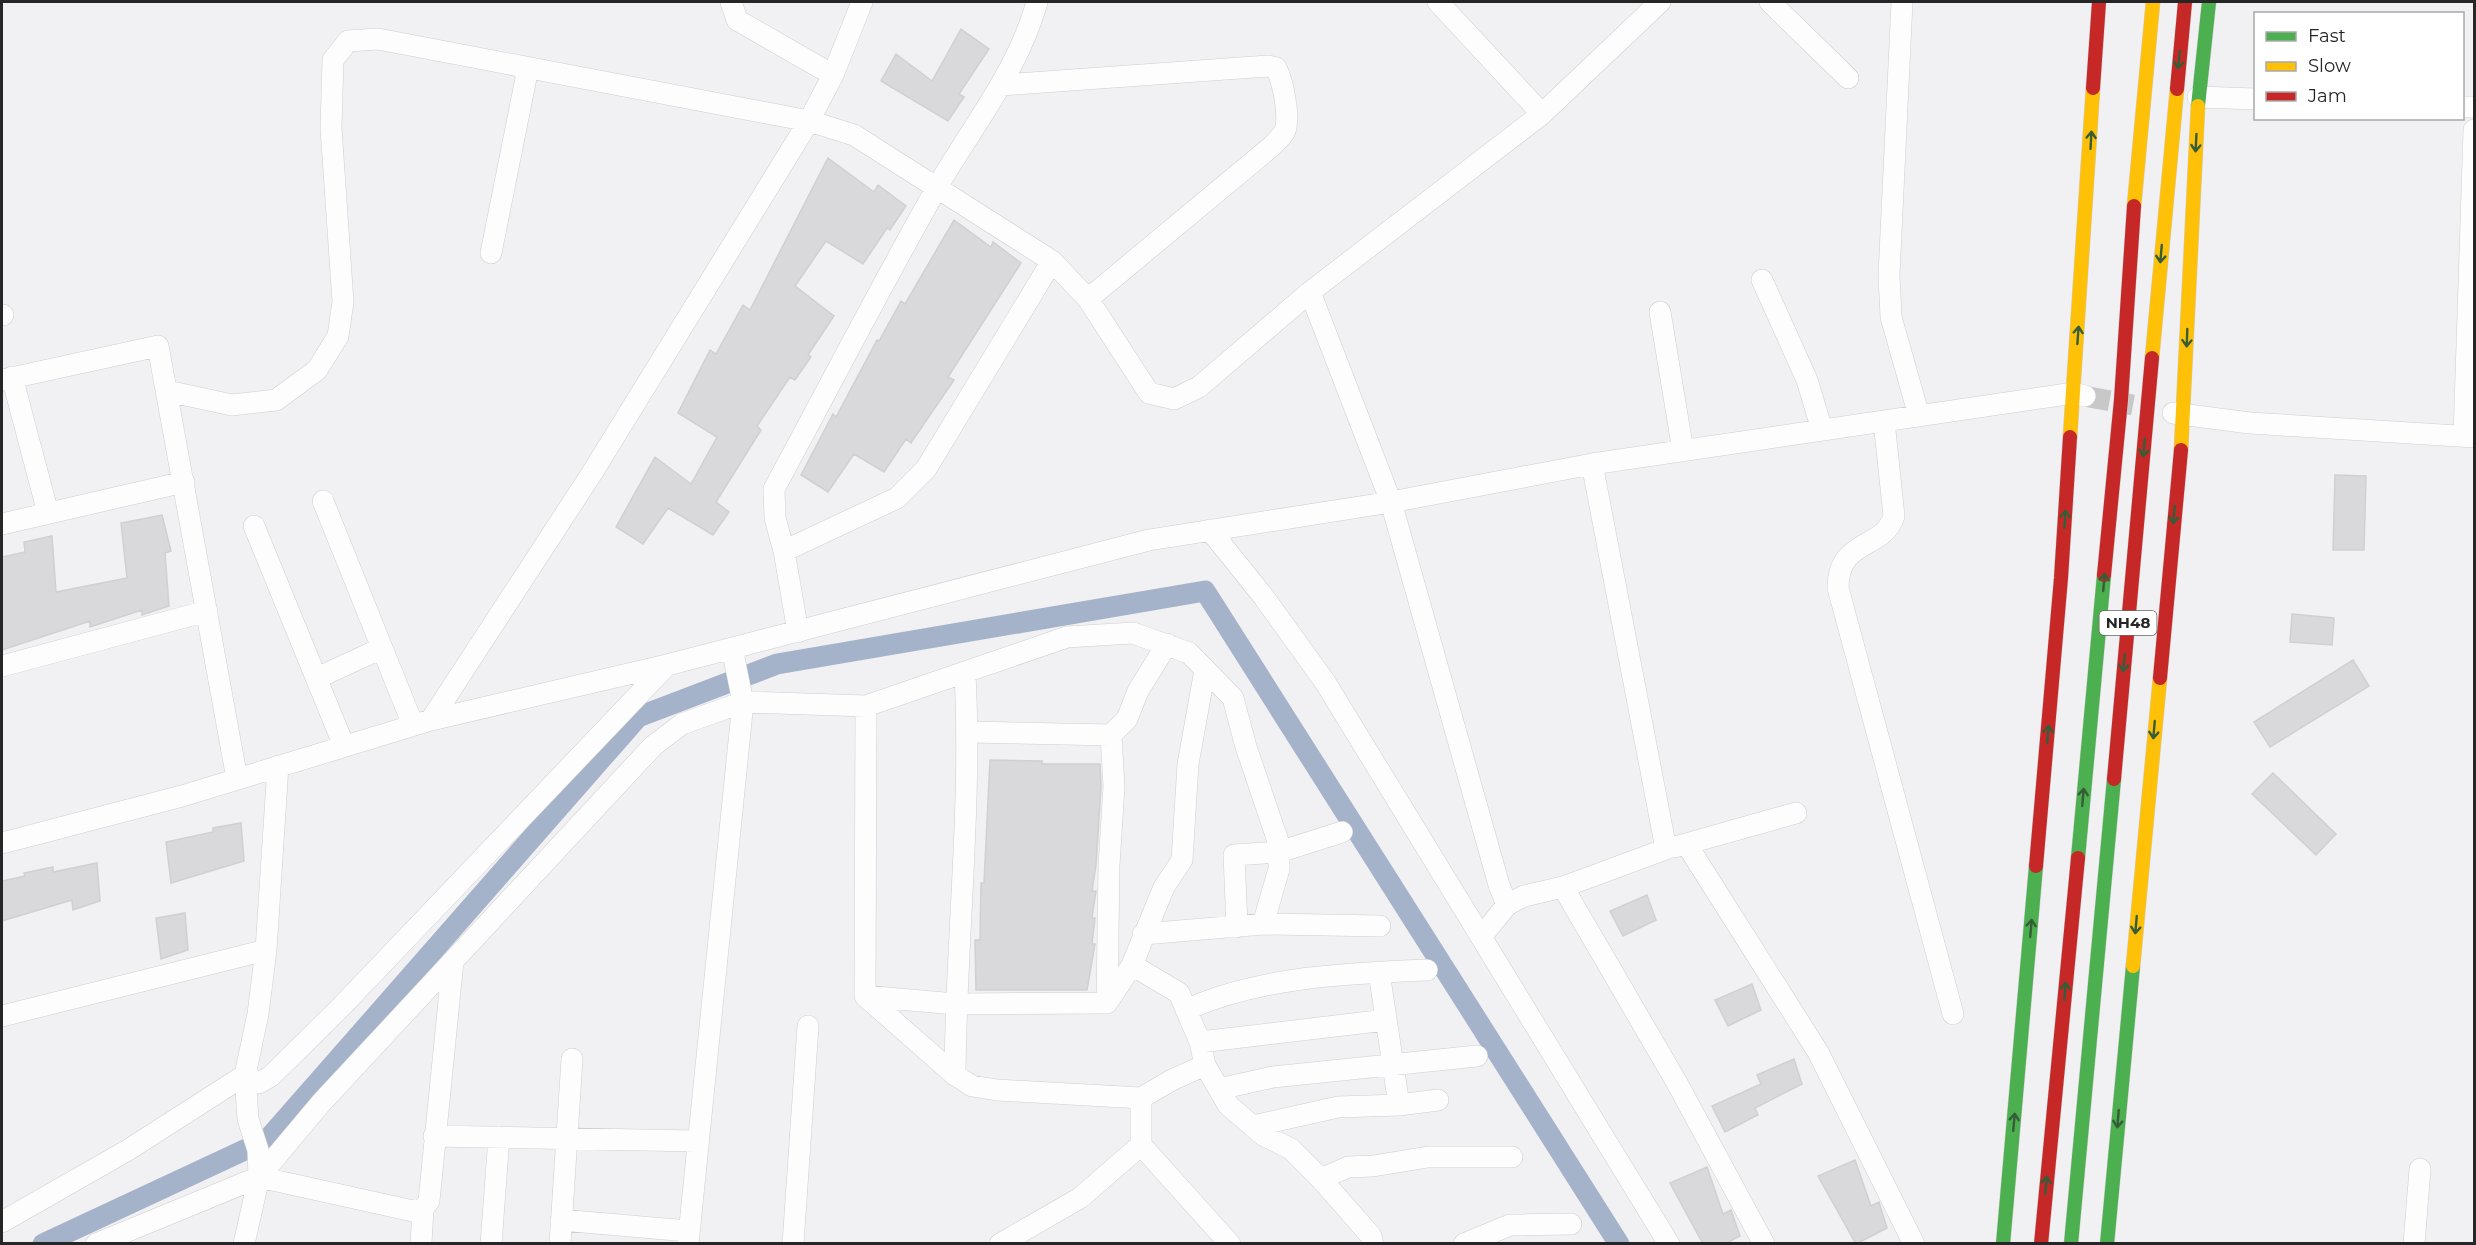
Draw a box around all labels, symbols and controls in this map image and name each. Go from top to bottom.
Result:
legend [2254,12,2464,120]
text: Fast [2308,25,2346,47]
one-way arrow [2173,49,2184,69]
text: Slow [2308,55,2351,77]
text: Jam [2307,85,2347,107]
one-way arrow [2085,131,2096,151]
one-way arrow [2190,133,2201,153]
one-way arrow [2155,243,2166,263]
one-way arrow [2072,326,2083,346]
one-way arrow [2181,328,2193,348]
one-way arrow [2138,438,2149,458]
one-way arrow [2168,505,2179,525]
one-way arrow [2060,509,2071,529]
one-way arrow [2099,573,2110,592]
road number: NH48 [2100,611,2156,635]
one-way arrow [2119,653,2130,673]
one-way arrow [2149,720,2160,740]
one-way arrow [2043,725,2054,744]
one-way arrow [2078,788,2089,807]
one-way arrow [2131,914,2142,934]
one-way arrow [2026,919,2037,939]
one-way arrow [2060,982,2071,1002]
one-way arrow [2113,1108,2124,1128]
one-way arrow [2009,1113,2020,1133]
one-way arrow [2041,1176,2052,1196]

